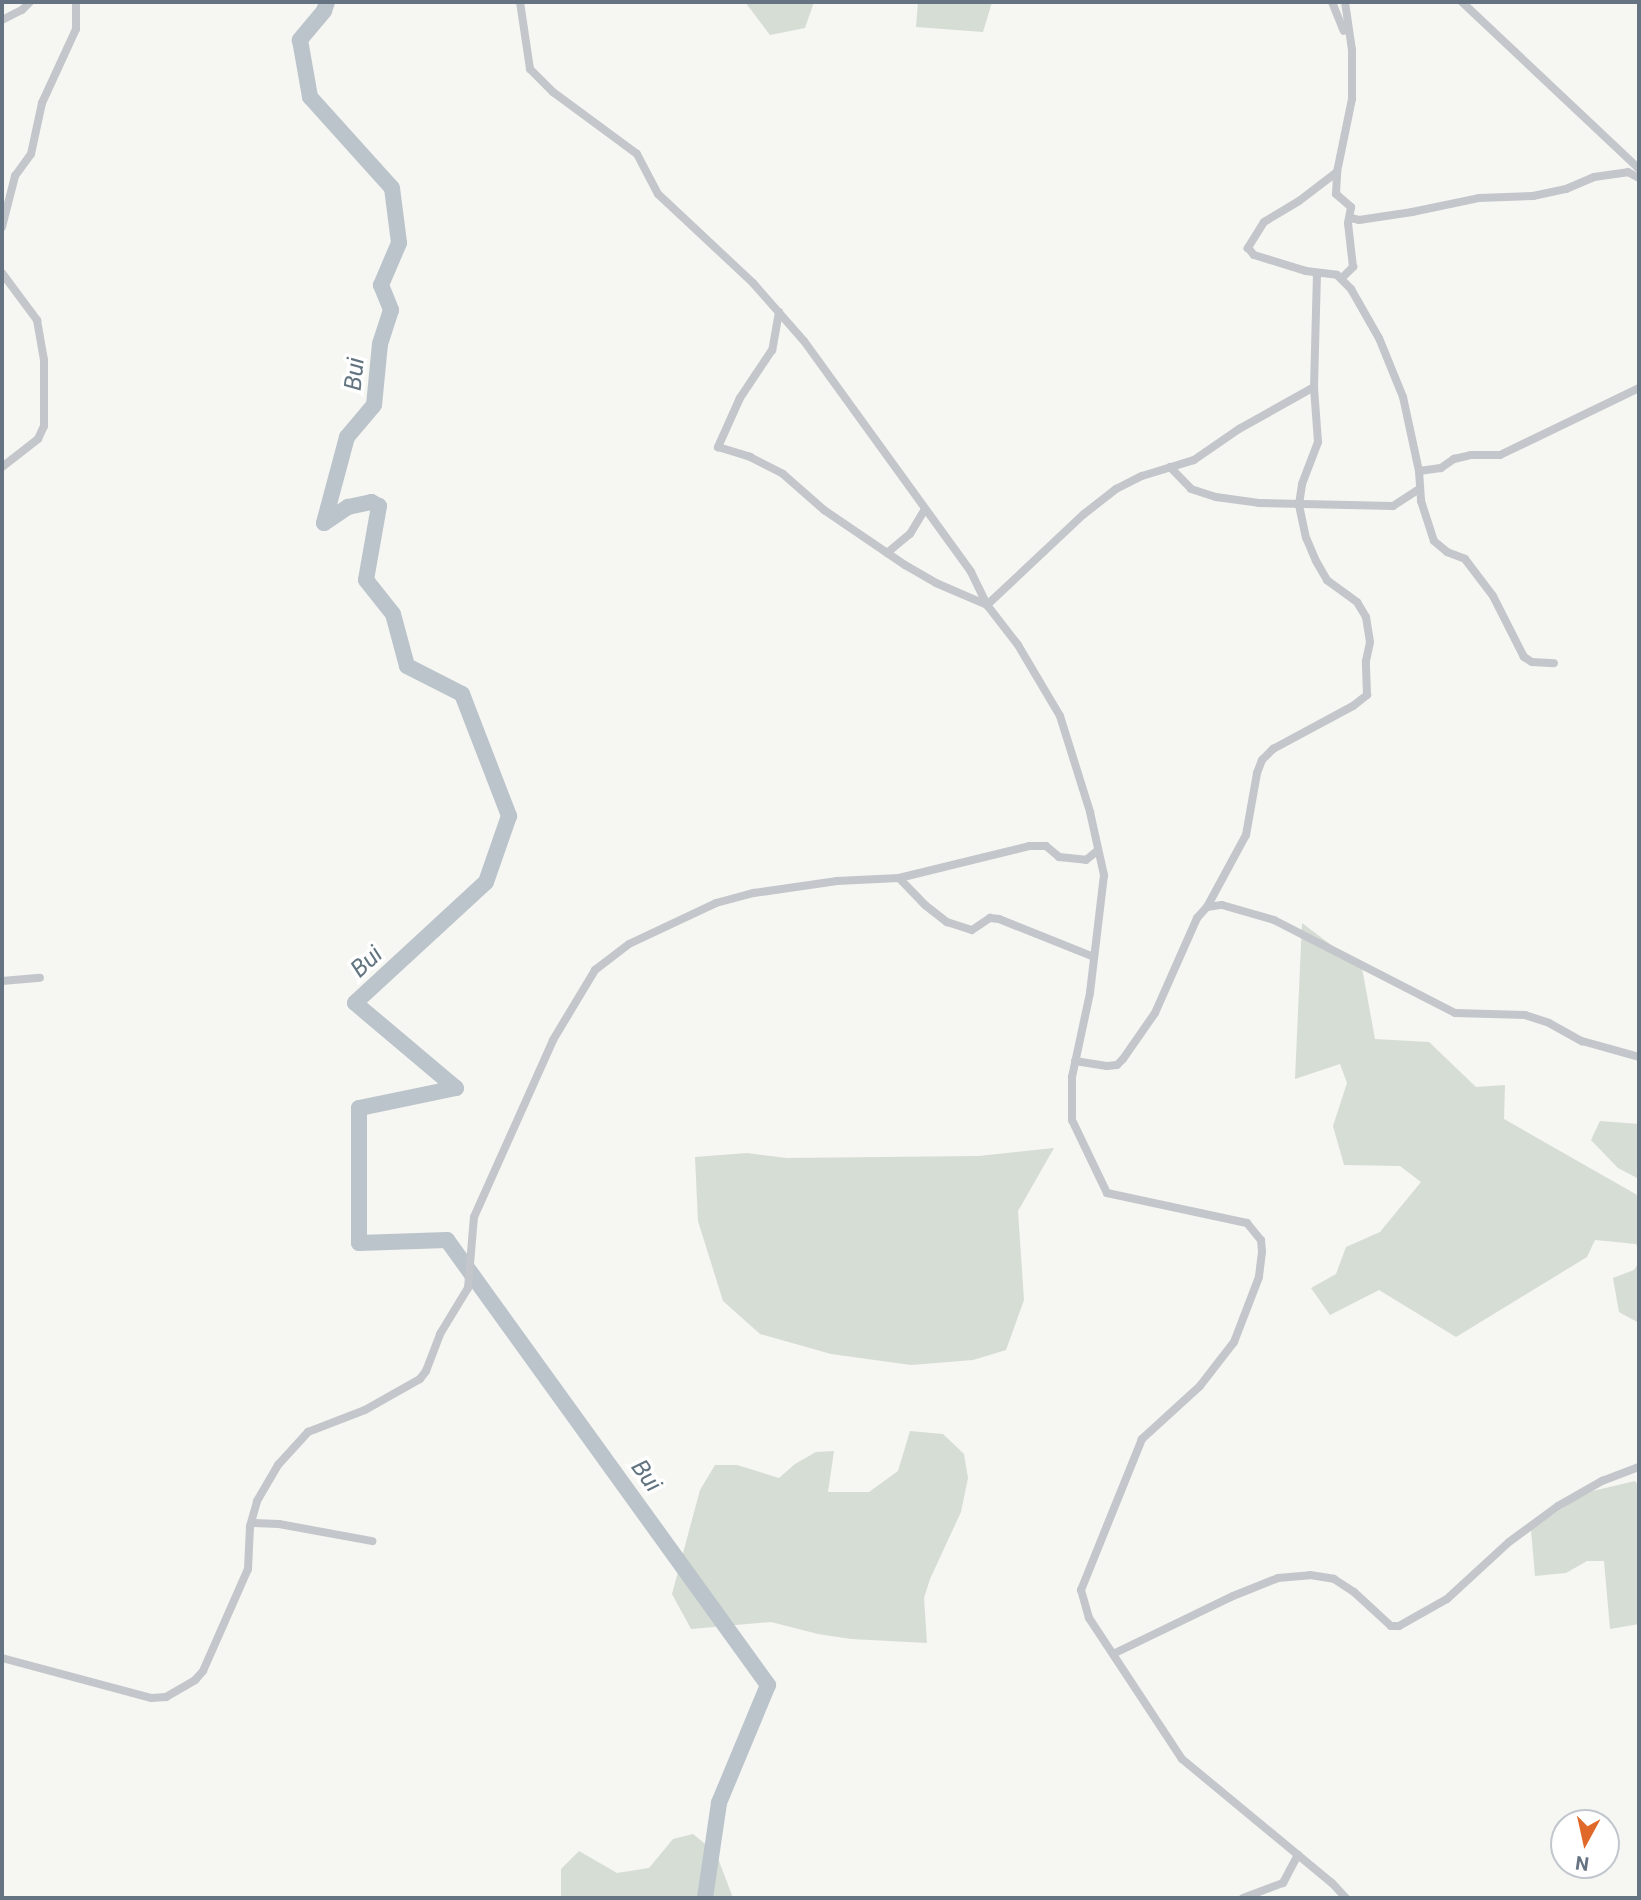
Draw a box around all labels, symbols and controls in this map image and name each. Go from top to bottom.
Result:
water label: Bui [339,356,371,392]
water label: Bui [345,940,389,984]
water label: Bui [625,1454,667,1498]
north arrow [1550,1809,1620,1879]
text: N [1574,1851,1591,1876]

